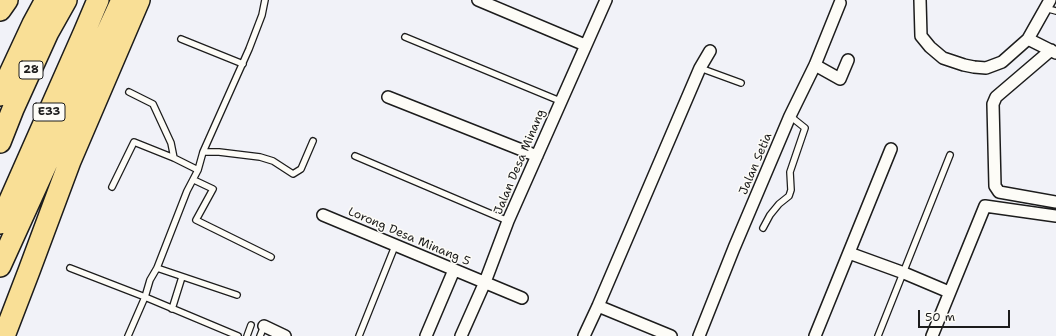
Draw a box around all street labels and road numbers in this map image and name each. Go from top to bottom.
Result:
road number: 28 [19,61,43,79]
road number: E33 [33,103,65,121]
street label: Jalan Desa Minang [491,107,549,217]
street label: Jalan Setia [737,131,775,197]
street label: Lorong Desa Minang 5 [346,205,472,269]

